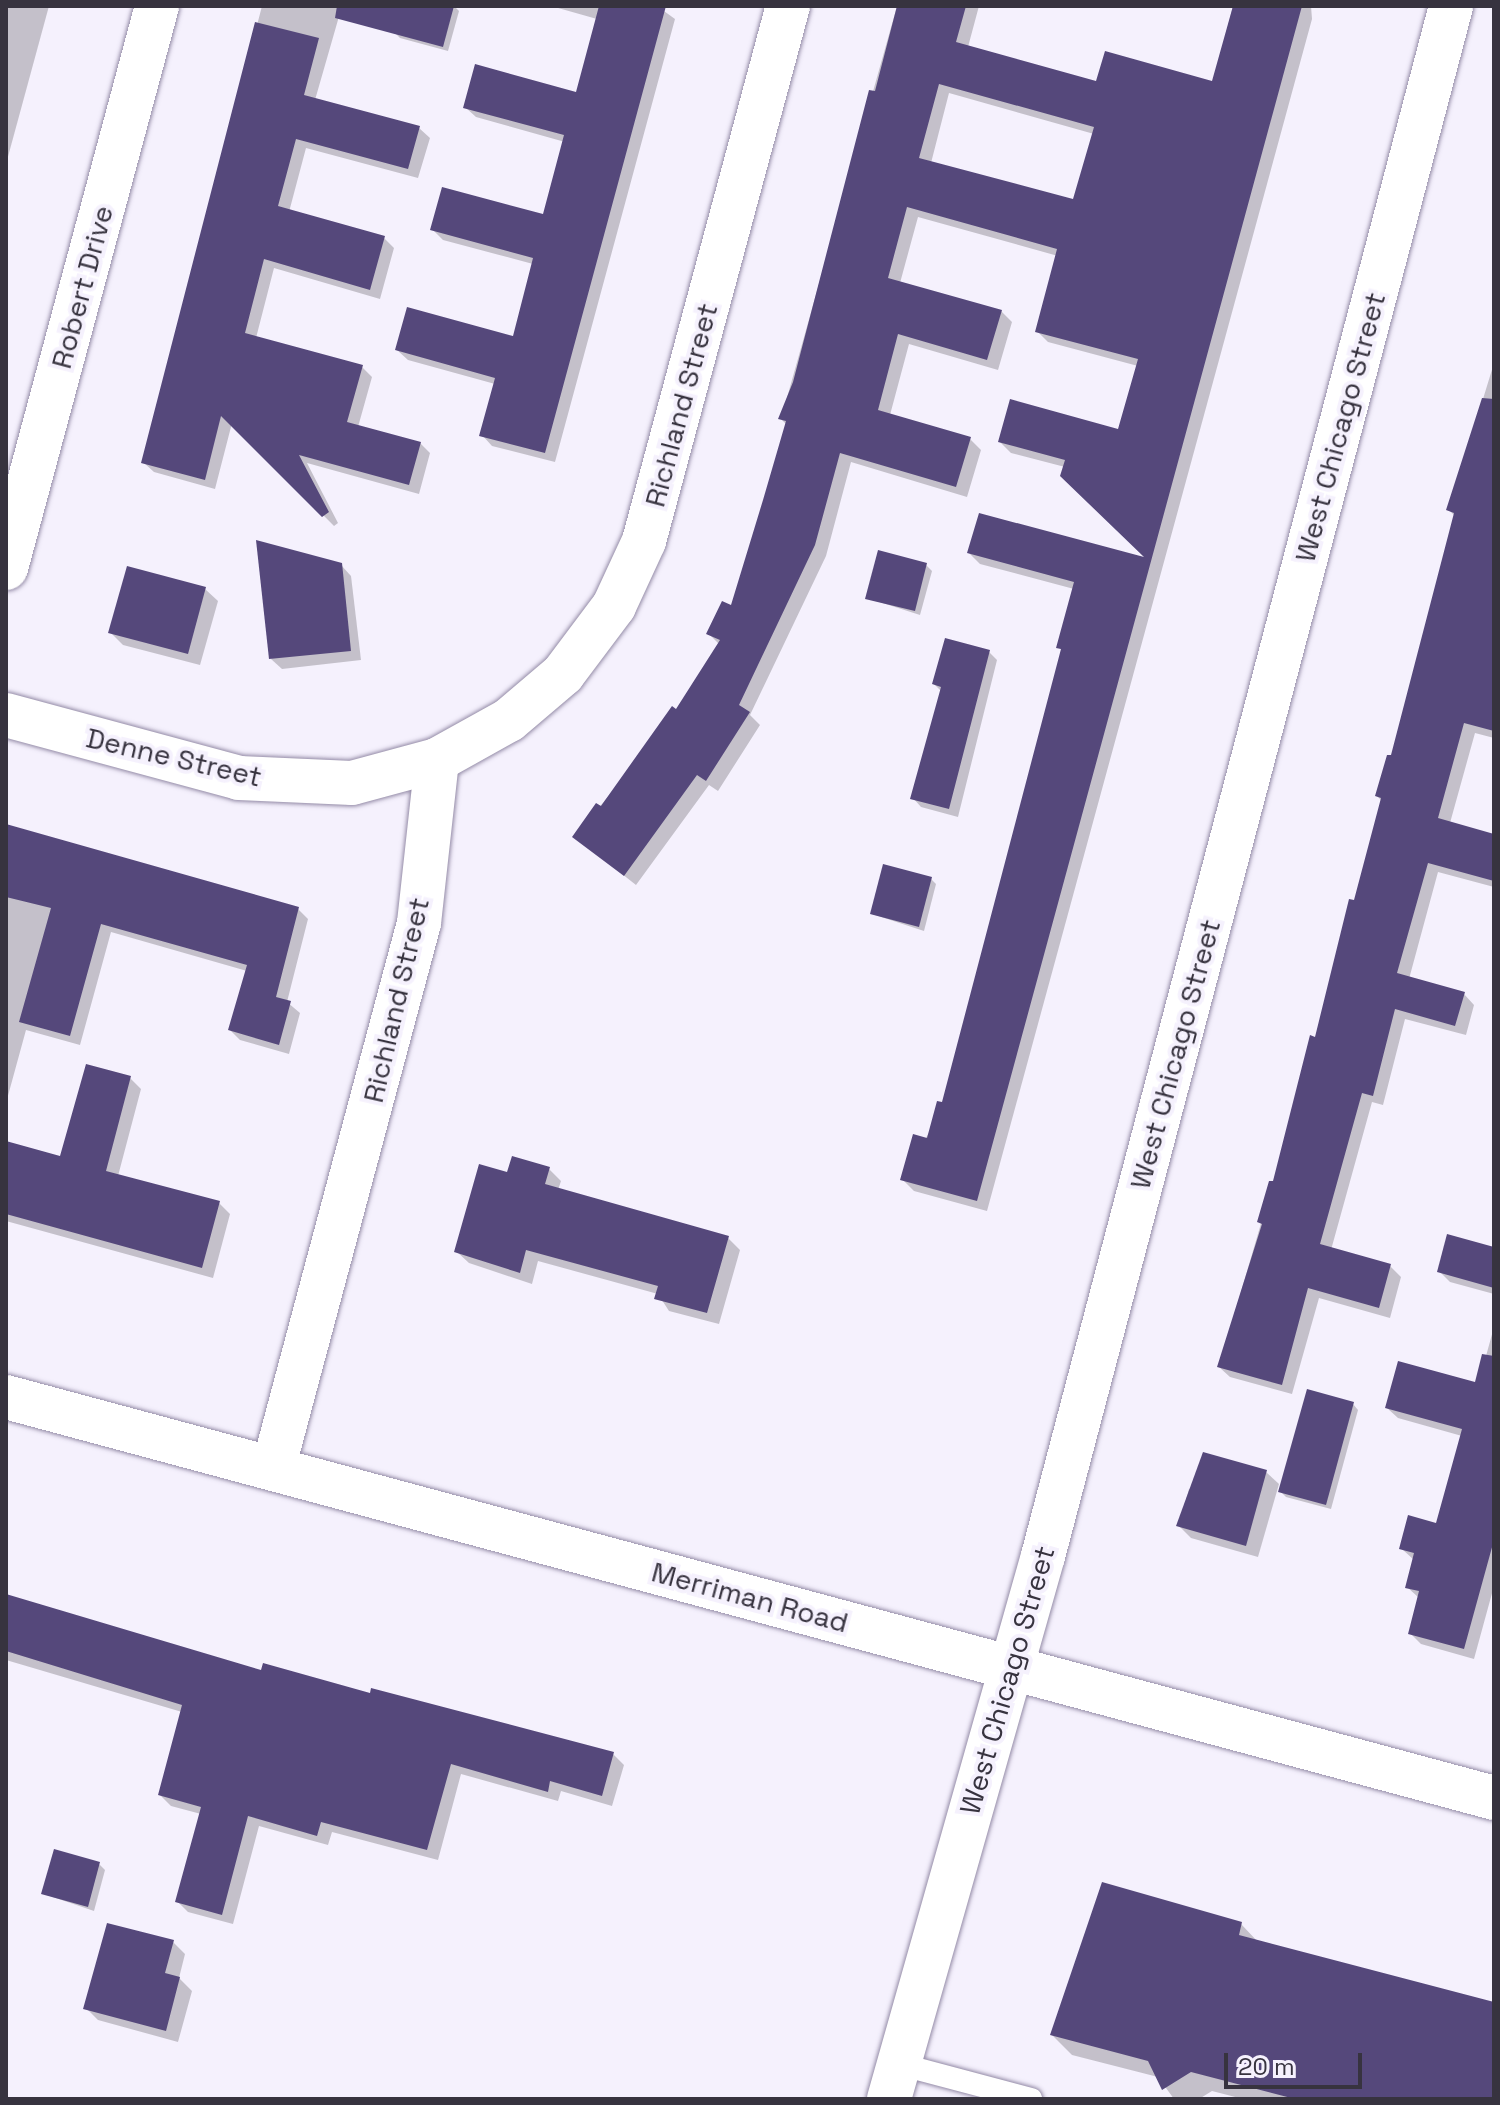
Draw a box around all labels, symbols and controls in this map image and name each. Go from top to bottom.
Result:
street label: Robert Drive [44,202,120,372]
street label: West Chicago Street [1288,289,1392,565]
street label: Richland Street [638,300,724,510]
street label: Denne Street [83,721,265,793]
street label: Richland Street [356,894,436,1106]
street label: West Chicago Street [1123,916,1227,1192]
street label: West Chicago Street [953,1542,1061,1818]
street label: Merriman Road [648,1555,852,1639]
scale bar [1228,2037,1366,2087]
text: 20 m [1238,2051,1295,2082]

